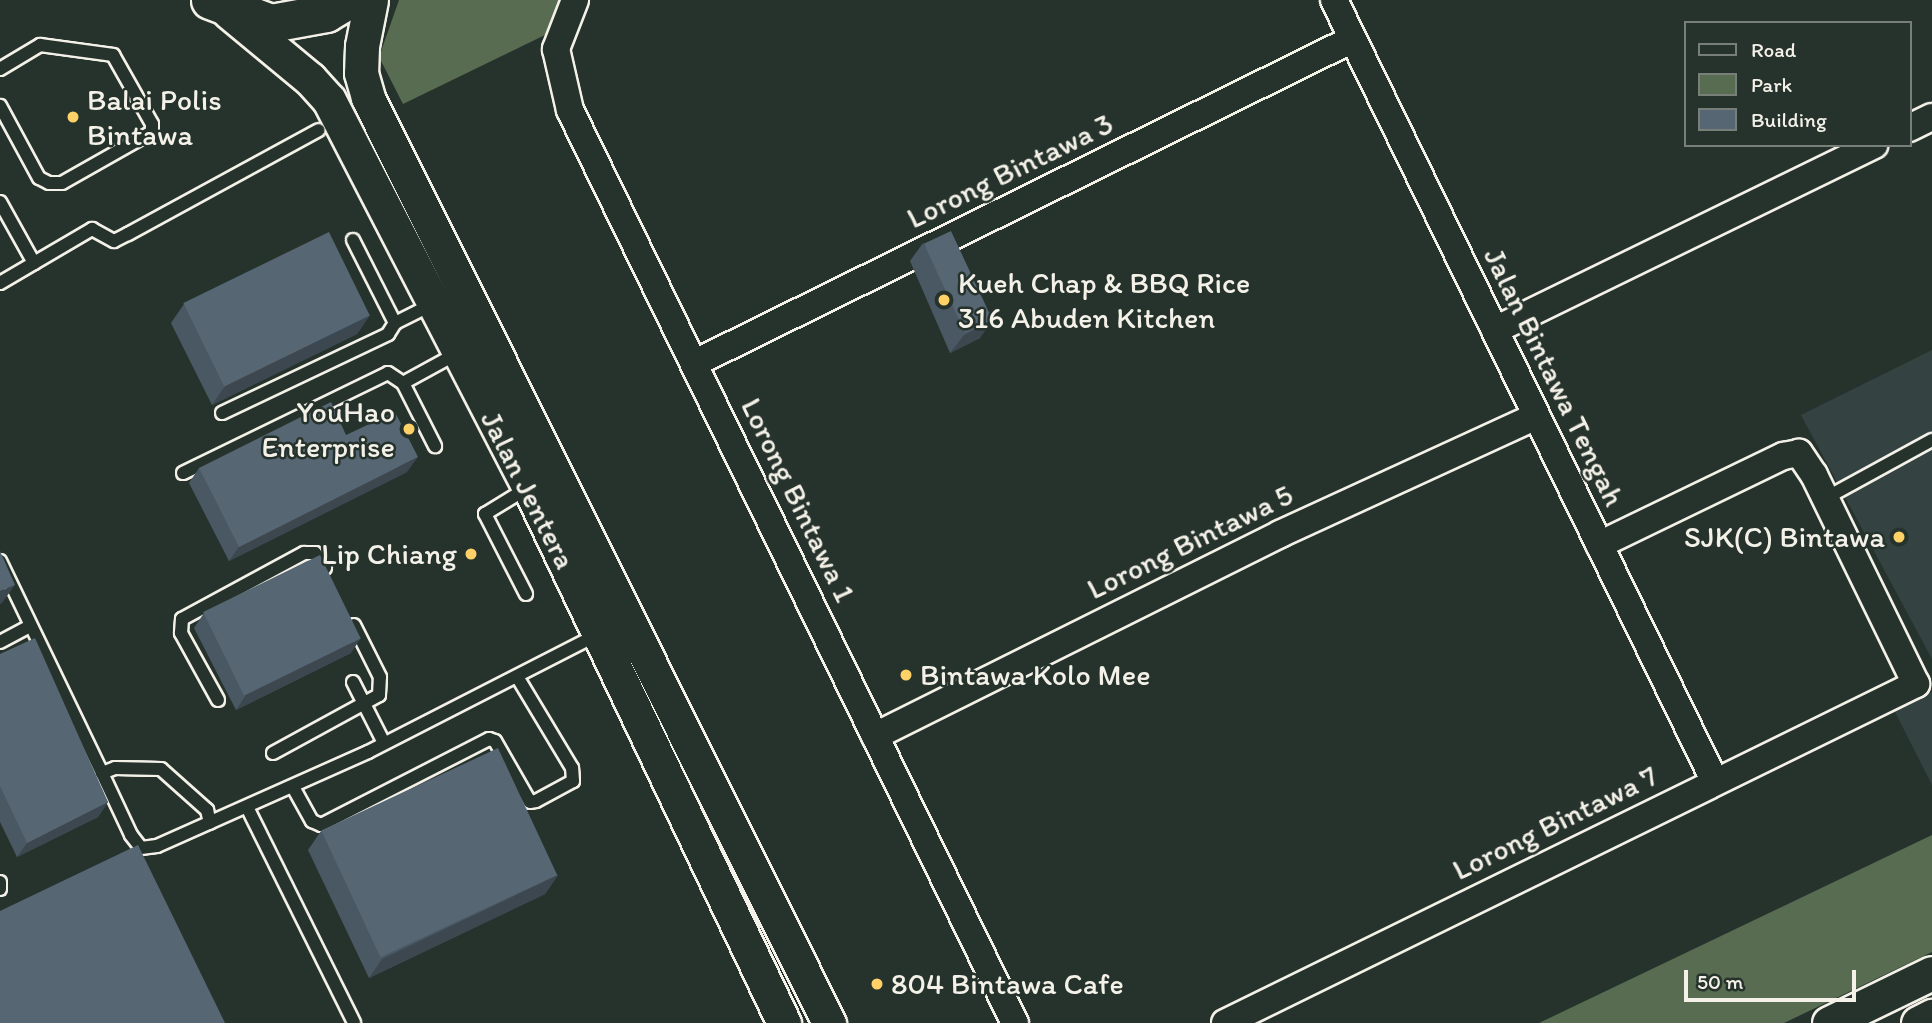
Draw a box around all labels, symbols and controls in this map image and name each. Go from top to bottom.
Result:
legend [1684,21,1911,147]
text: Road [1751,37,1796,62]
text: Park [1751,72,1792,97]
place label: Balai Polis Bintawa [87,82,221,152]
street label: Lorong Bintawa 3 [901,106,1119,236]
text: Building [1751,107,1827,132]
marker: Balai Polis Bintawa [65,109,81,125]
street label: Jalan Bintawa Tengah [1477,244,1631,510]
place label: Kueh Chap & BBQ Rice 316 Abuden Kitchen [958,265,1250,336]
marker: Kueh Chap & BBQ Rice 316 Abuden Kitchen [936,292,952,308]
street label: Lorong Bintawa 1 [733,392,863,608]
place label: YouHao Enterprise [261,394,395,464]
street label: Jalan Jentera [472,404,584,576]
marker: YouHao Enterprise [401,421,417,437]
street label: Lorong Bintawa 5 [1081,477,1299,607]
place label: SJK(C) Bintawa [1684,519,1885,555]
marker: SJK(C) Bintawa [1891,529,1907,545]
place label: Lip Chiang [322,536,457,572]
marker: Lip Chiang [463,546,479,562]
place label: Bintawa Kolo Mee [920,657,1150,693]
marker: Bintawa Kolo Mee [898,667,914,683]
street label: Lorong Bintawa 7 [1447,758,1663,888]
scale bar [1687,956,1858,1000]
place label: 804 Bintawa Cafe [891,966,1124,1002]
text: 50 m [1697,969,1743,994]
marker: 804 Bintawa Cafe [869,976,885,992]

